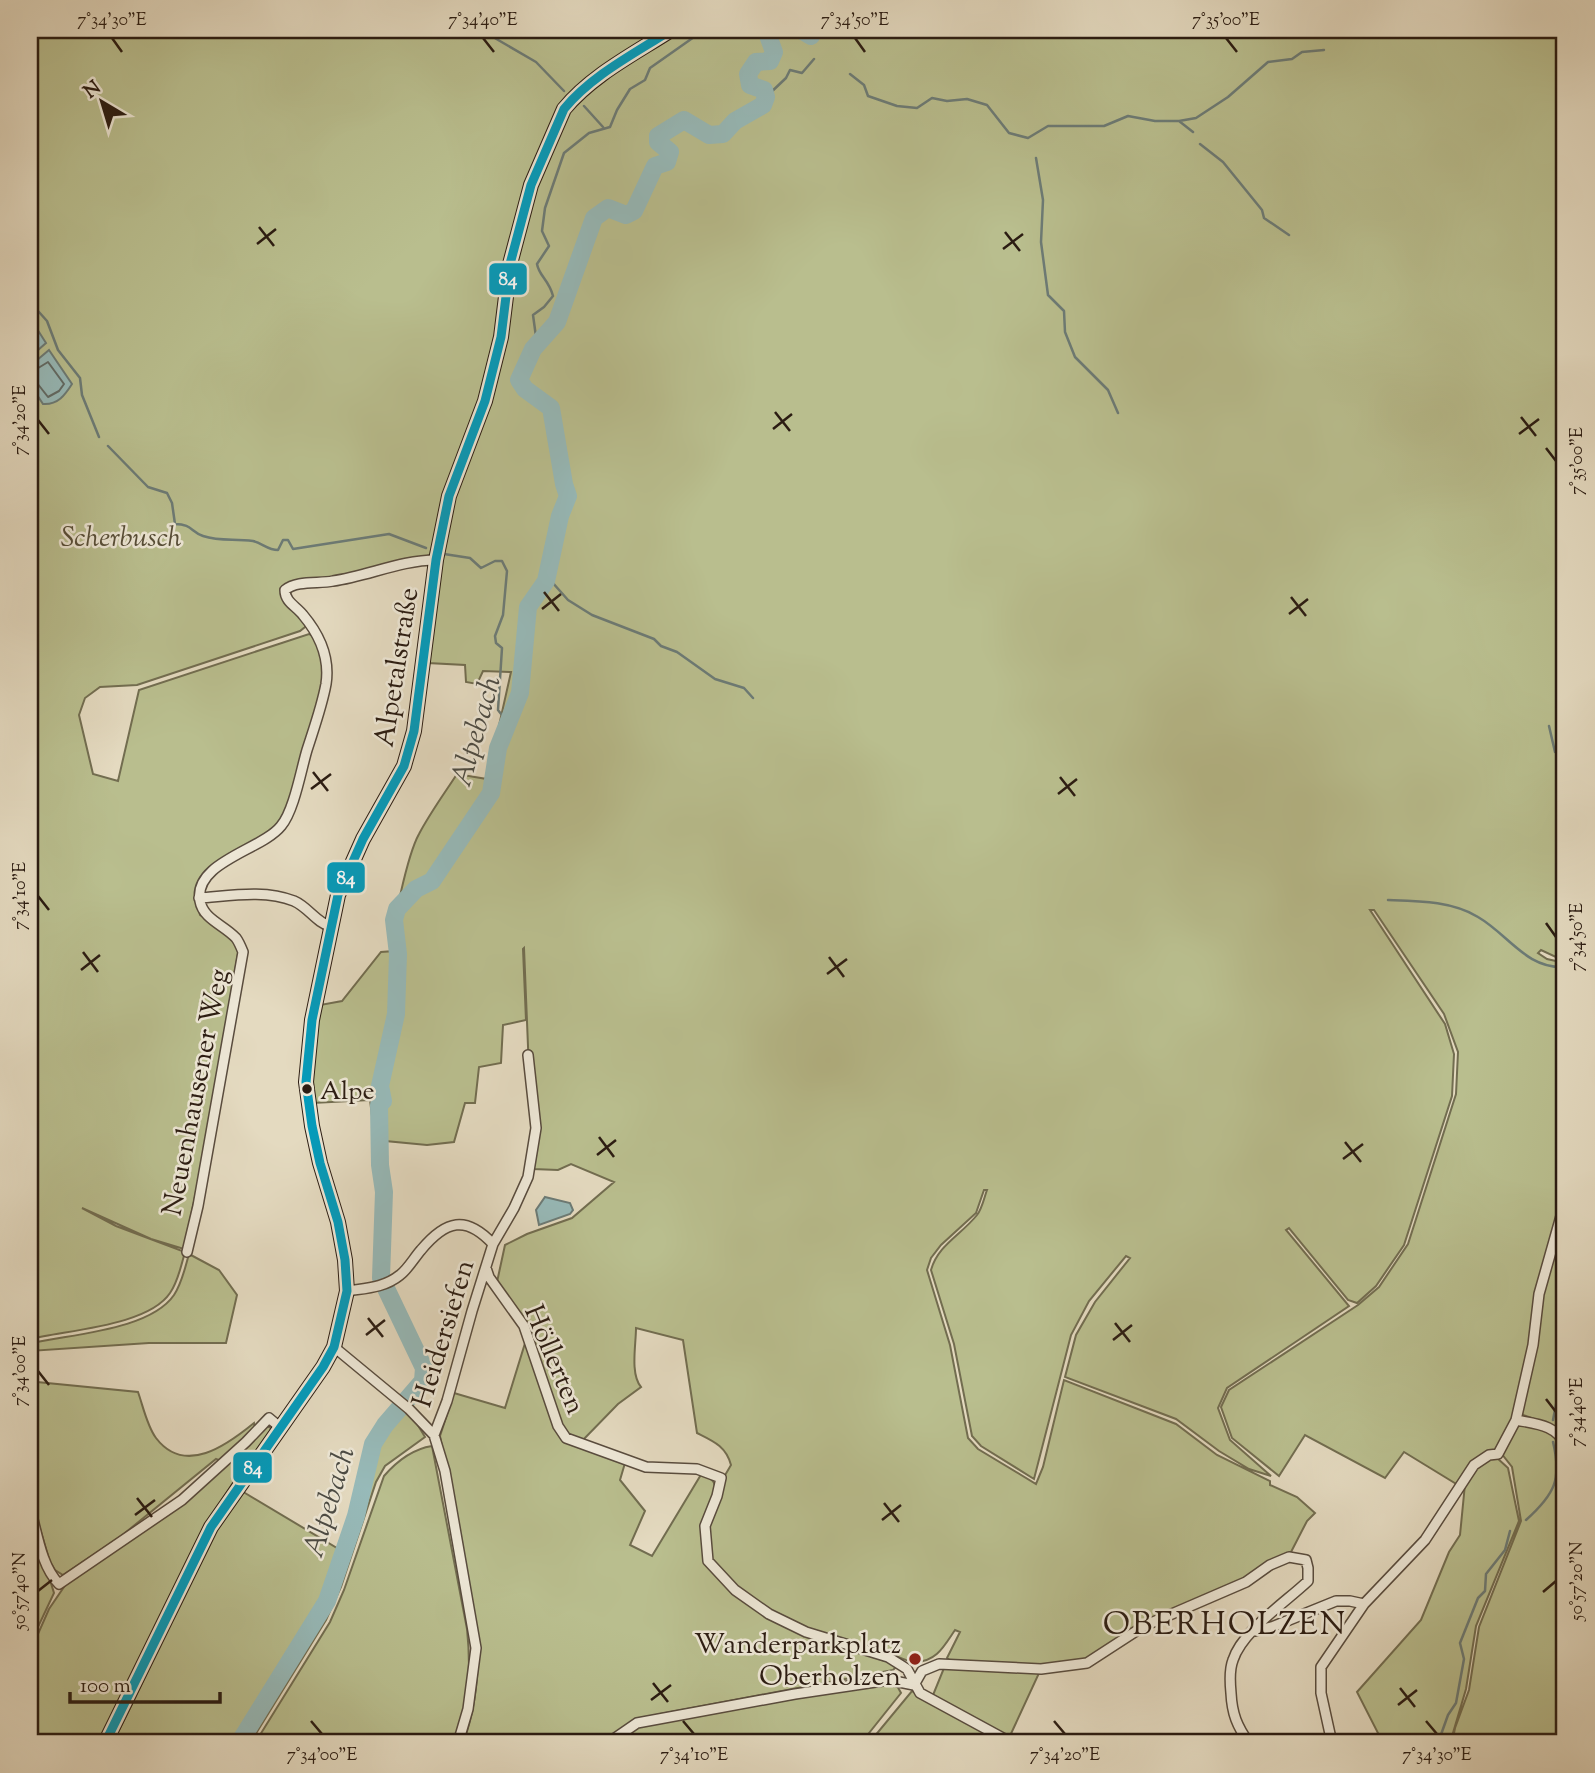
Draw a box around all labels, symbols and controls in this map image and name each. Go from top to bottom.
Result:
text: 7°34'30"E [77,8,147,34]
text: 7°34'40"E [448,8,518,34]
text: 7°34'50"E [821,8,889,34]
text: 7°35'00"E [1192,8,1260,34]
north arrow [66,66,136,136]
text: N [79,75,107,106]
line badge: 84 [488,262,528,296]
text: 84 [499,267,518,294]
text: 7°34'20"E [8,385,34,455]
text: 7°35'00"E [1565,427,1591,495]
park label: Scherbusch [61,519,182,559]
street label: Alpetalstraße [366,585,430,750]
water label: Alpebach [441,671,514,792]
line badge: 84 [326,861,366,894]
text: 7°34'10"E [8,862,34,930]
text: 84 [337,866,356,893]
text: 7°34'50"E [1565,903,1591,971]
street label: Neuenhausener Weg [153,966,240,1219]
place label: Alpe [320,1074,375,1111]
marker: Alpe [300,1082,314,1096]
street label: Heidersiefen [403,1255,486,1413]
street label: Höllerten [512,1299,594,1421]
text: 7°34'00"E [8,1336,34,1406]
text: 7°34'40"E [1565,1377,1591,1447]
water label: Alpebach [293,1442,368,1563]
line badge: 84 [232,1451,273,1484]
text: 84 [244,1456,263,1483]
text: 50°57'20"N [1565,1541,1591,1622]
text: 50°57'40"N [8,1552,34,1631]
district label: OBERHOLZEN [1103,1603,1347,1649]
place label: Wanderparkplatz Oberholzen [694,1626,901,1698]
marker: Wanderparkplatz Oberholzen [907,1651,923,1667]
scale bar [70,1661,220,1705]
text: 100 m [80,1672,131,1702]
text: 7°34'00"E [287,1743,357,1769]
text: 7°34'10"E [660,1743,728,1769]
text: 7°34'20"E [1030,1743,1100,1769]
text: 7°34'30"E [1402,1743,1472,1769]

